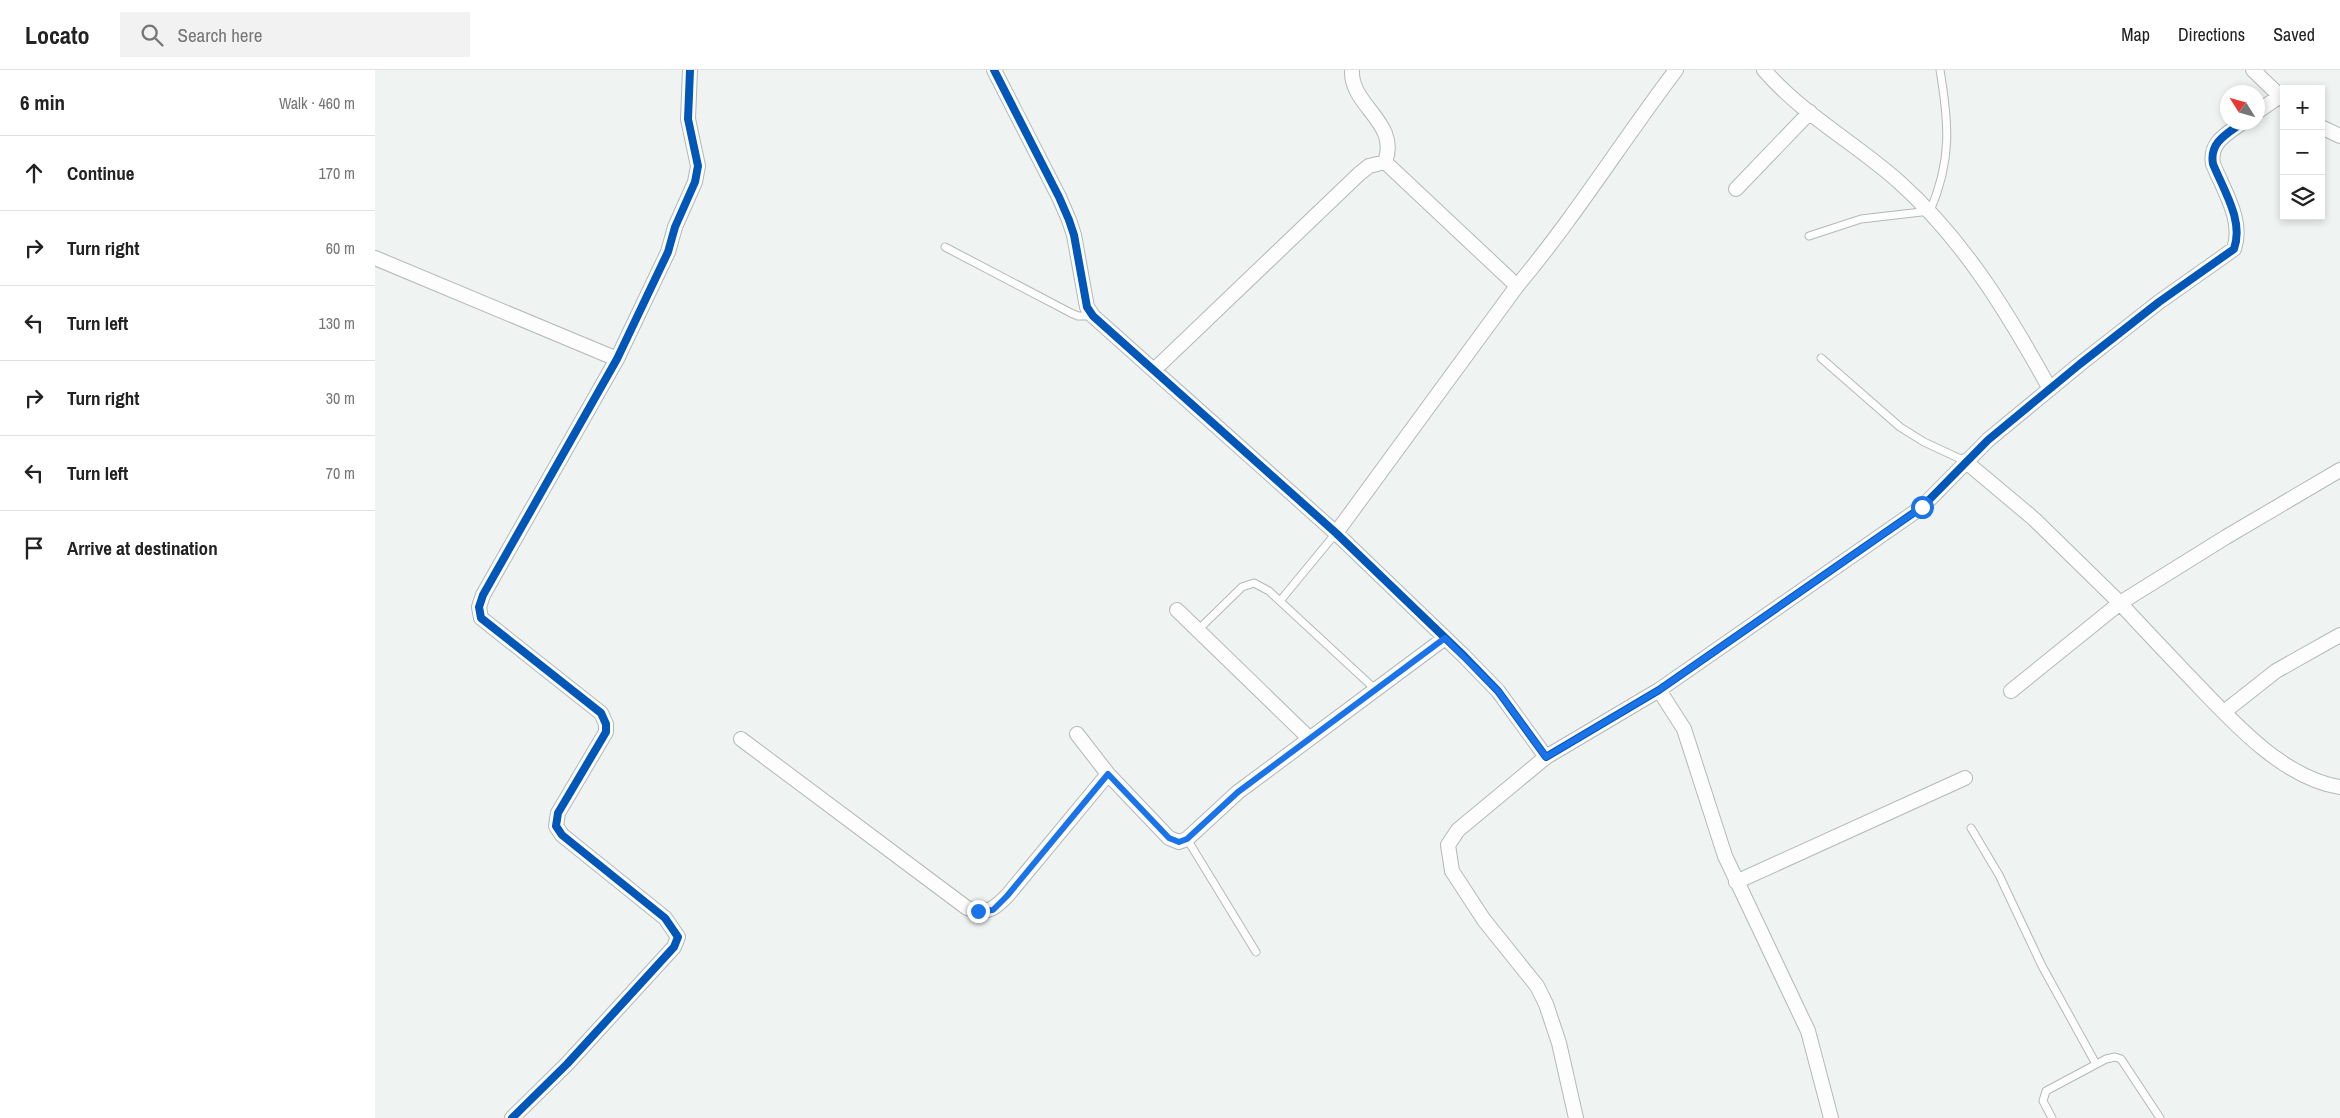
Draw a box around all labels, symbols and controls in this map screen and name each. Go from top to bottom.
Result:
search box [120,12,470,57]
text: Locato [25,19,90,51]
icon: search [138,21,166,49]
text: Search here [178,22,262,48]
text: Map [2121,22,2150,47]
text: Directions [2178,22,2245,47]
text: Saved [2273,22,2315,47]
north arrow [2220,85,2265,130]
map controls [2280,85,2325,220]
button: + [2280,85,2325,130]
text: 6 min [20,88,65,117]
text: Walk · 460 m [279,92,355,114]
button: − [2280,130,2325,175]
icon: ahead [20,159,48,187]
text: Continue [67,160,135,186]
text: 170 m [319,162,355,184]
button: layers [2280,175,2325,220]
icon: right [20,234,48,262]
text: Turn right [67,235,139,261]
text: 60 m [326,237,355,259]
icon: left [20,309,48,337]
text: Turn left [67,310,128,336]
text: 130 m [319,312,355,334]
icon: right [20,384,48,412]
text: Turn right [67,385,139,411]
text: 30 m [326,387,355,409]
icon: left [20,459,48,487]
text: Turn left [67,460,128,486]
text: 70 m [326,462,355,484]
route start [1911,496,1934,519]
icon: arrive [20,534,48,562]
text: Arrive at destination [67,535,218,561]
route end [967,900,990,923]

